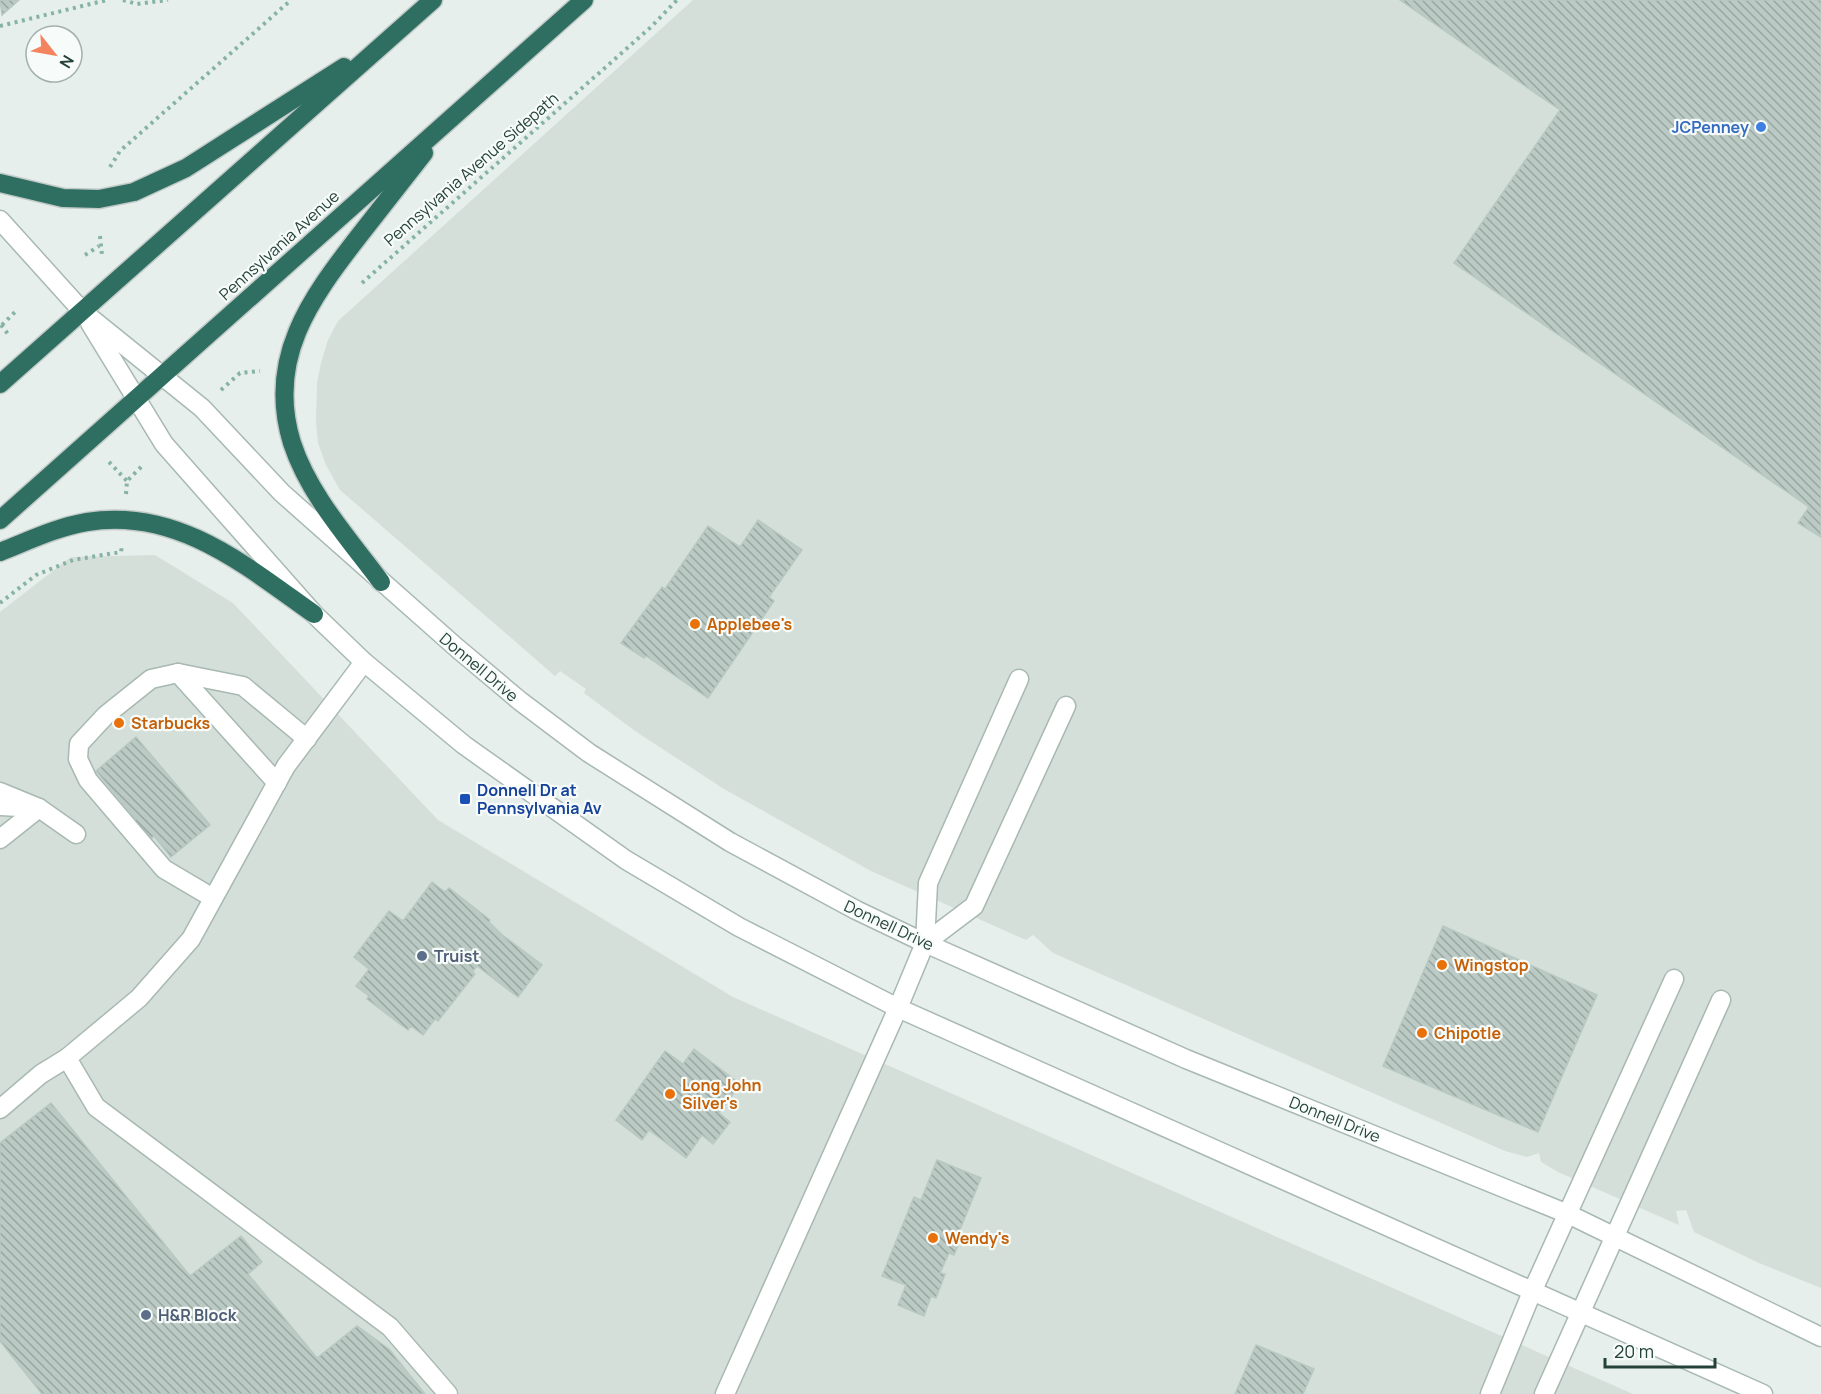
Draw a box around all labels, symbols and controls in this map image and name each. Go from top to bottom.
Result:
north arrow [24,24,84,84]
text: N [54,51,79,72]
street label: Pennsylvania Avenue Sidepath [379,87,563,251]
place label: JCPenney [1671,116,1749,138]
marker: JCPenney [1754,120,1768,134]
street label: Pennsylvania Avenue [214,185,344,305]
place label: Applebee's [707,613,793,635]
marker: Applebee's [688,617,702,631]
street label: Donnell Drive [435,628,523,706]
place label: Starbucks [131,712,211,734]
marker: Starbucks [112,716,126,730]
place label: Donnell Dr at Pennsylvania Av [477,779,602,819]
marker: Donnell Dr at Pennsylvania Av [458,792,472,806]
street label: Donnell Drive [841,895,937,955]
place label: Truist [434,945,479,967]
marker: Truist [415,949,429,963]
place label: Wingstop [1454,954,1529,976]
marker: Wingstop [1435,958,1449,972]
place label: Chipotle [1434,1022,1501,1044]
marker: Chipotle [1415,1026,1429,1040]
place label: Long John Silver's [682,1074,761,1114]
marker: Long John Silver's [663,1087,677,1101]
street label: Donnell Drive [1286,1091,1384,1147]
place label: Wendy's [945,1227,1010,1249]
marker: Wendy's [926,1231,940,1245]
place label: H&R Block [158,1304,237,1326]
marker: H&R Block [139,1308,153,1322]
scale bar [1605,1331,1714,1369]
text: 20 m [1614,1339,1654,1363]

